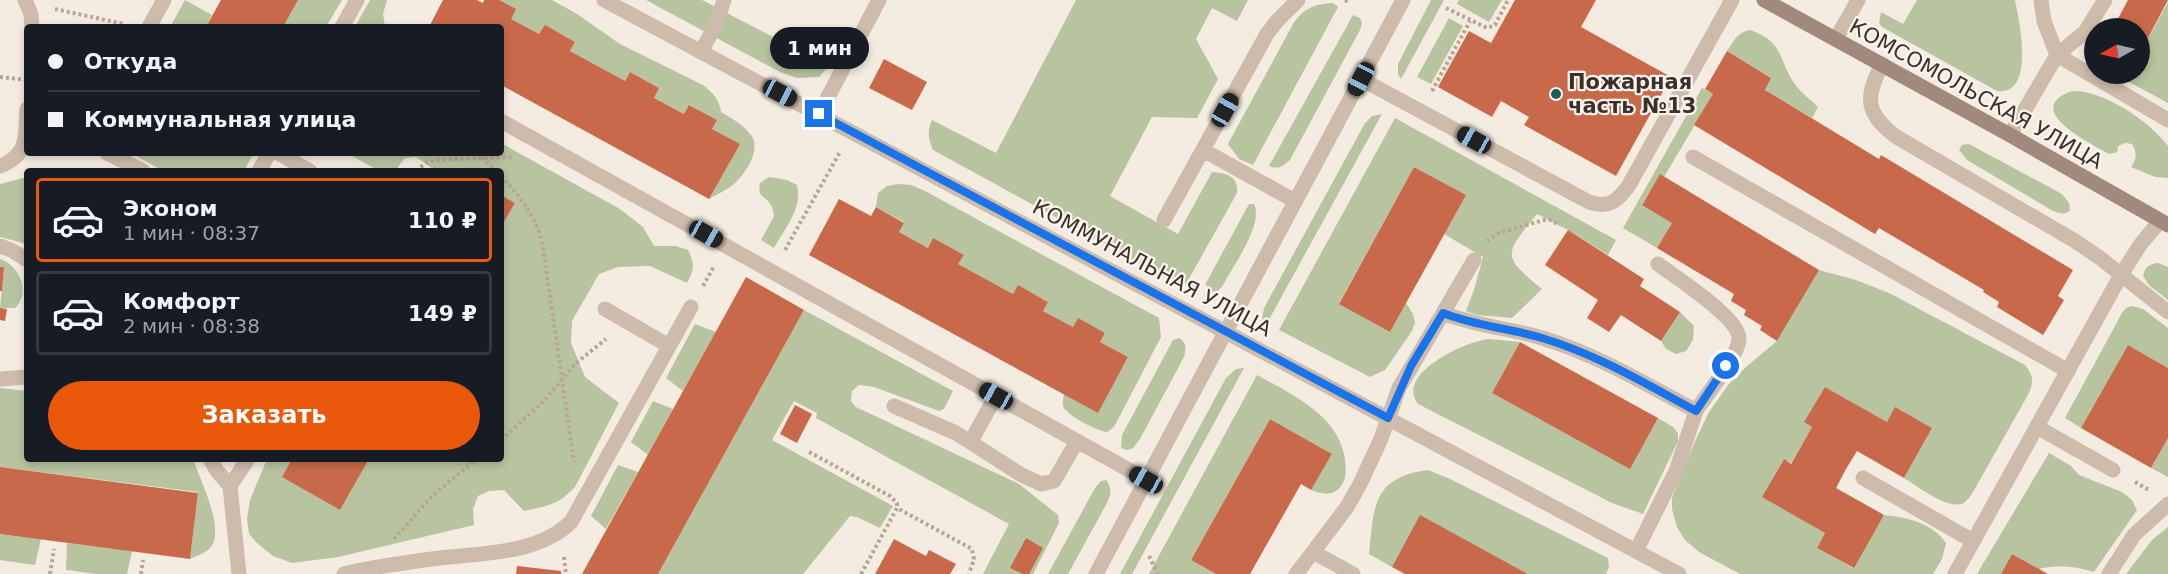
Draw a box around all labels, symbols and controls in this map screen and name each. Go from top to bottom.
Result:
street label: КОМСОМОЛЬСКАЯ УЛИЦА [1845,14,2107,174]
north arrow [2084,18,2150,84]
map controls [2084,18,2150,84]
callout: 1 мин [770,27,868,69]
text: 1 мин [787,36,852,60]
text: Откуда [84,49,177,74]
car [1345,59,1377,99]
place label: Пожарная часть №13 [1568,70,1696,118]
car [760,77,800,109]
marker: Пожарная часть №13 [1549,87,1563,101]
car [1208,90,1242,130]
route end [805,100,832,127]
text: Коммунальная улица [84,107,356,132]
car [1454,123,1494,157]
icon: car [51,193,105,247]
street label: КОММУНАЛЬНАЯ УЛИЦА [1028,195,1276,342]
text: Эконом [123,196,218,221]
text: 110 ₽ [408,208,477,233]
car [686,217,726,251]
text: 1 мин · 08:37 [123,221,260,245]
icon: car [51,286,105,340]
text: Комфорт [123,289,240,314]
text: 149 ₽ [408,301,477,326]
text: 2 мин · 08:38 [123,314,260,338]
route start [1712,352,1739,379]
car [976,379,1016,413]
button: Заказать [48,381,480,450]
car [1126,463,1166,497]

